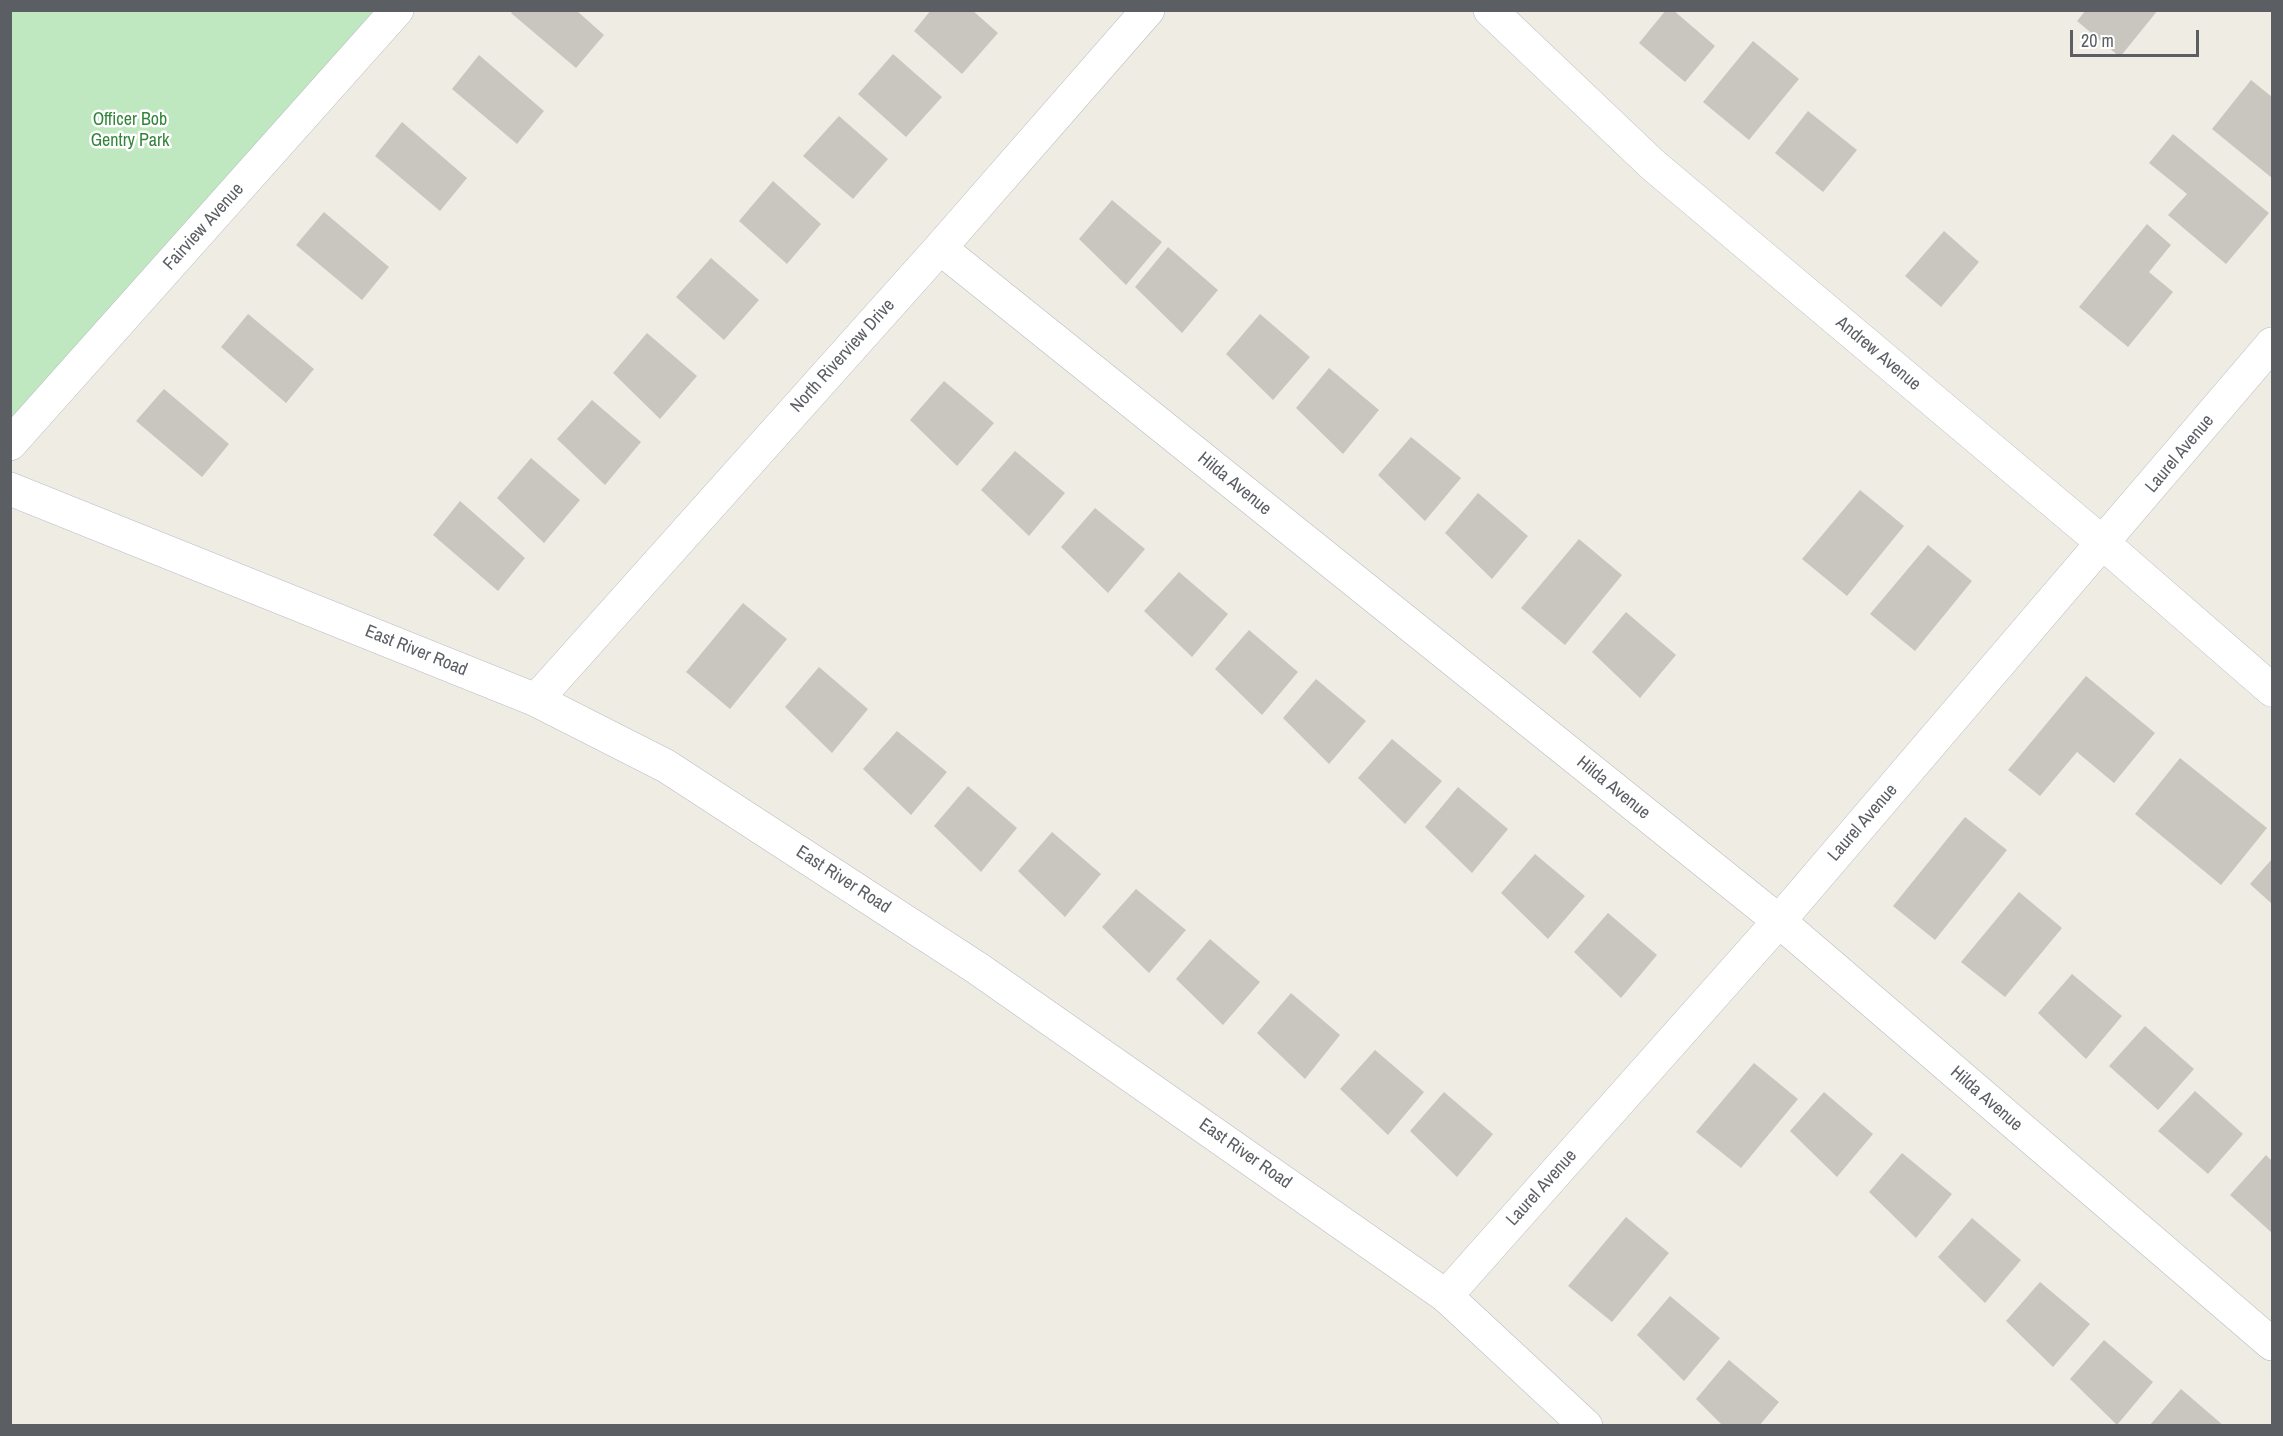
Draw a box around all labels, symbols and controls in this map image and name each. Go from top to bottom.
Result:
scale bar [2073,18,2202,56]
text: 20 m [2081,28,2114,53]
park label: Officer Bob Gentry Park [91,109,169,152]
street label: Fairview Avenue [159,179,249,275]
street label: North Riverview Drive [786,295,900,417]
street label: Andrew Avenue [1831,312,1925,396]
street label: Laurel Avenue [2141,411,2219,497]
street label: Hilda Avenue [1193,448,1275,520]
street label: East River Road [362,621,470,681]
street label: Hilda Avenue [1572,752,1654,824]
street label: Laurel Avenue [1824,780,1902,866]
street label: East River Road [792,841,894,919]
street label: Hilda Avenue [1946,1062,2026,1136]
street label: East River Road [1194,1114,1296,1194]
street label: Laurel Avenue [1502,1145,1582,1231]

